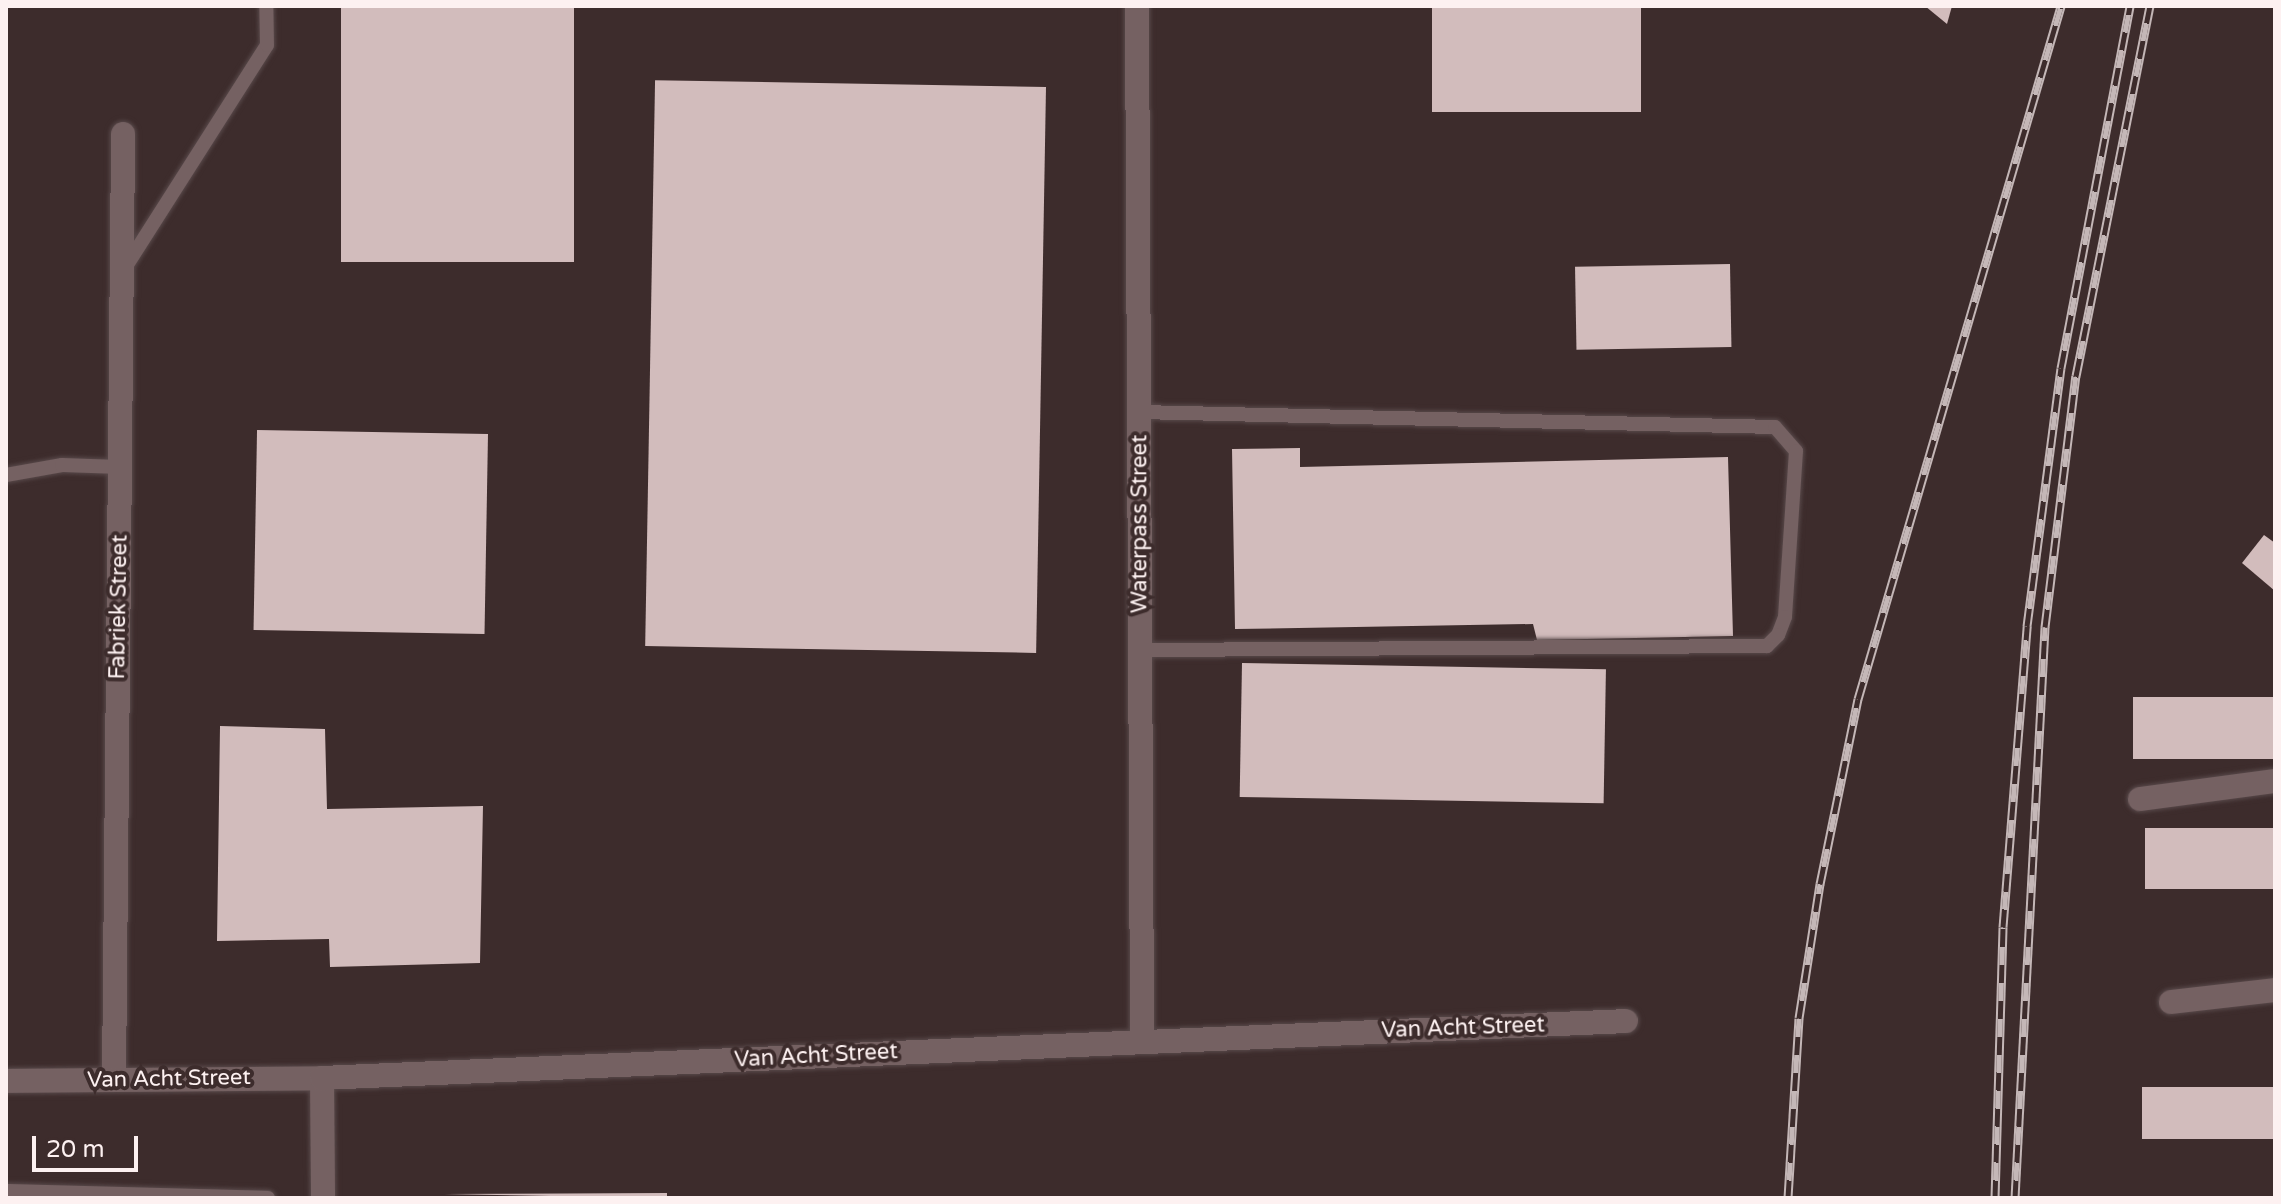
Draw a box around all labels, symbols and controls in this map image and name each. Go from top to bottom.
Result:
street label: Waterpass Street [1127,435,1153,613]
street label: Fabriek Street [105,534,133,680]
street label: Van Acht Street [1381,1012,1545,1044]
street label: Van Acht Street [734,1039,898,1073]
street label: Van Acht Street [87,1064,251,1094]
scale bar [36,1120,142,1170]
text: 20 m [46,1135,104,1164]

